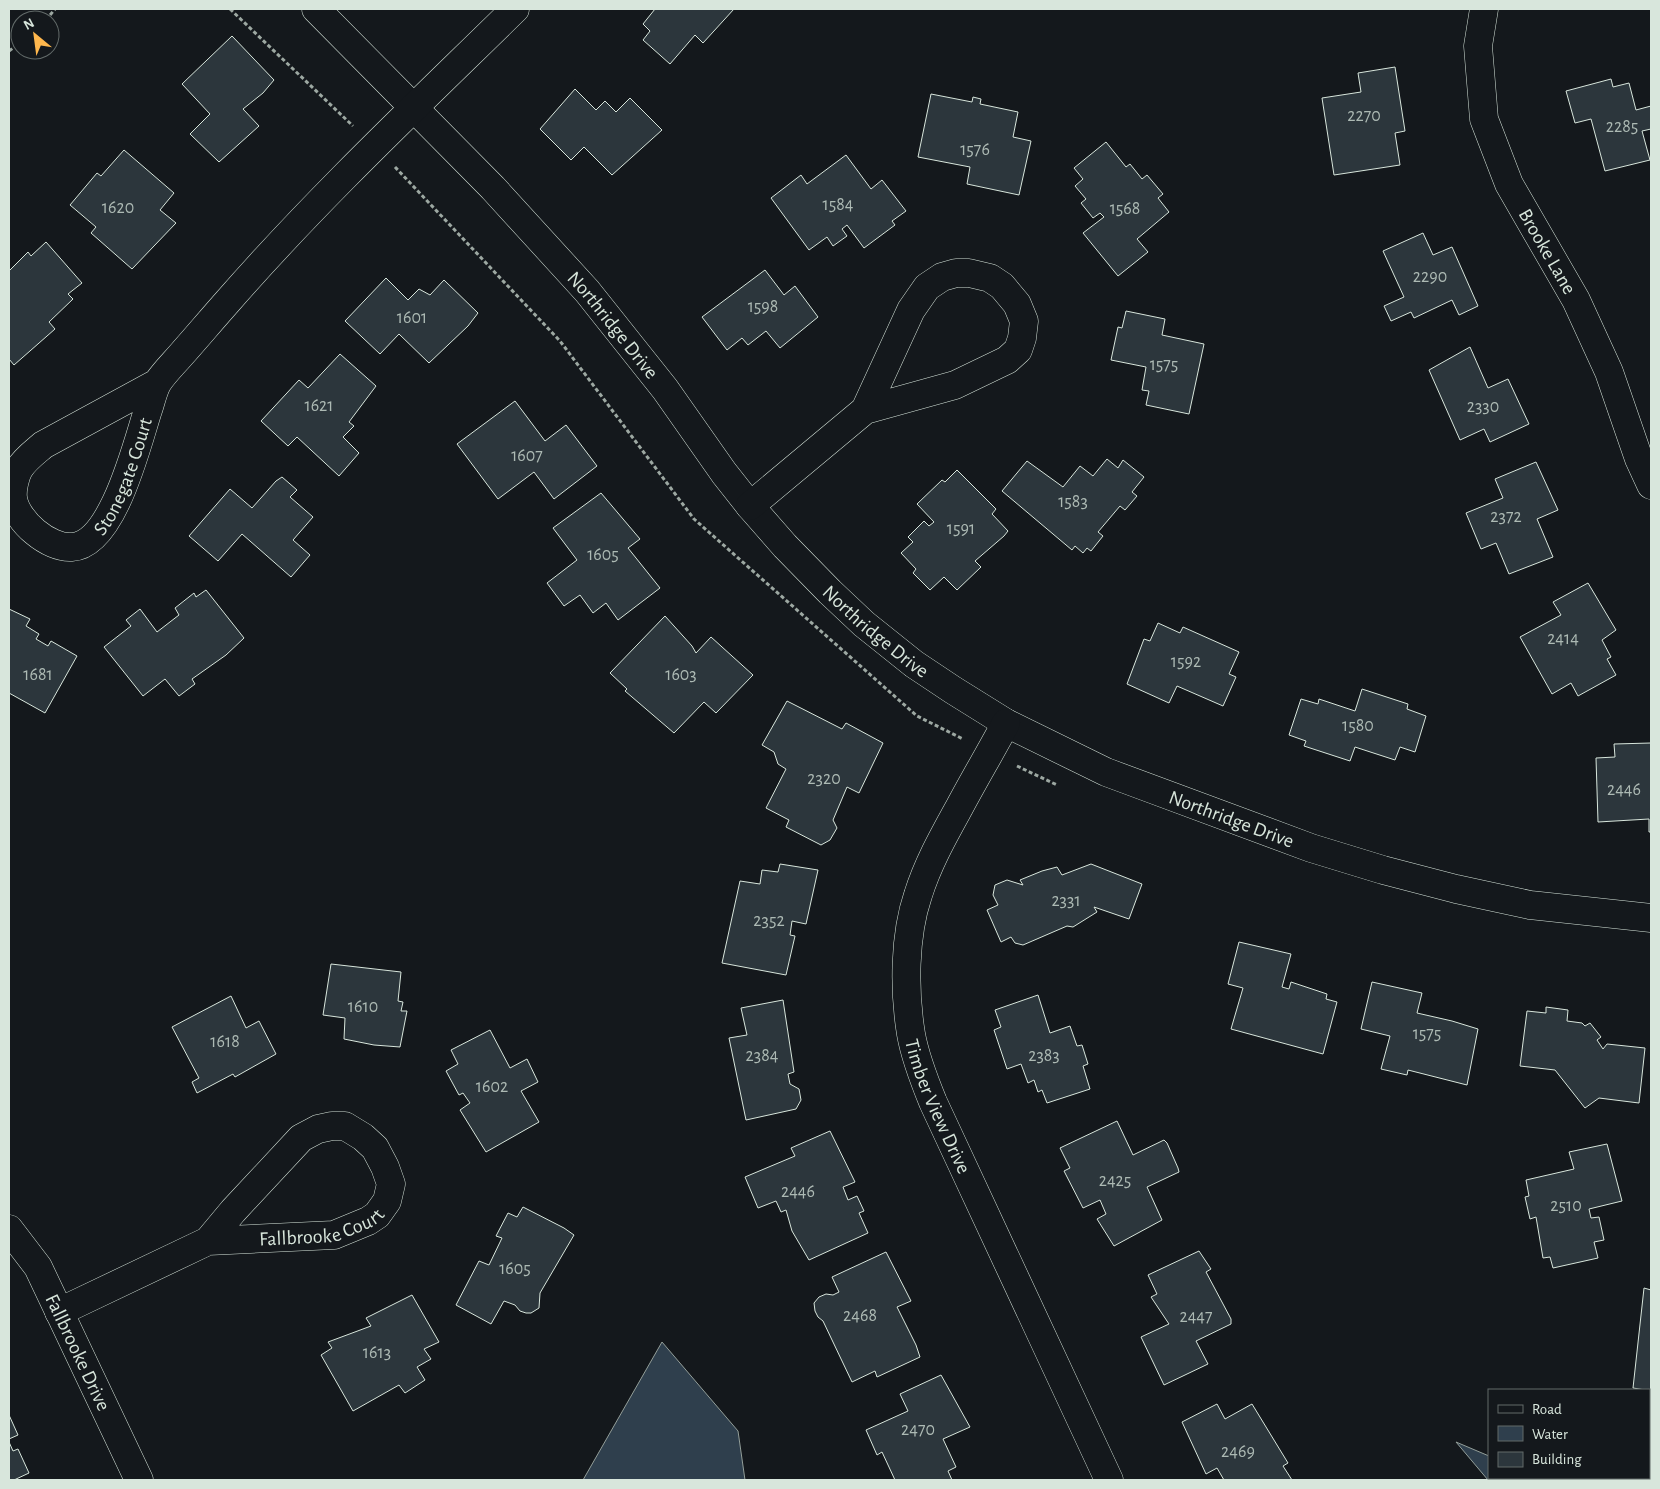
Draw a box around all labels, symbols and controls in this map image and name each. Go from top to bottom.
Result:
north arrow [10,10,60,60]
text: N [22,16,37,33]
house number: 2270 [1347,107,1381,125]
house number: 2285 [1606,118,1638,136]
house number: 1576 [960,141,990,159]
house number: 1584 [823,196,854,214]
house number: 1620 [102,199,134,217]
house number: 1568 [1110,200,1140,218]
street label: Brooke Lane [1515,206,1579,298]
street label: Northridge Drive [563,268,662,383]
house number: 2290 [1413,268,1447,286]
house number: 1598 [748,298,778,316]
house number: 1601 [397,309,427,327]
house number: 1575 [1150,356,1178,374]
house number: 1621 [304,397,334,415]
house number: 2330 [1467,398,1499,416]
street label: Stonegate Court [90,415,156,539]
house number: 1607 [511,447,543,465]
house number: 1583 [1058,493,1088,511]
house number: 2372 [1490,508,1522,526]
house number: 1591 [947,520,975,538]
house number: 1605 [587,546,619,564]
street label: Northridge Drive [819,582,932,682]
house number: 2414 [1547,630,1579,648]
house number: 1592 [1171,653,1201,671]
house number: 1681 [23,666,53,684]
house number: 1603 [665,666,697,684]
house number: 1580 [1342,717,1374,735]
house number: 2320 [807,770,841,788]
house number: 2446 [1607,781,1641,799]
street label: Northridge Drive [1166,787,1296,852]
house number: 2331 [1051,892,1081,910]
house number: 2352 [753,912,785,930]
house number: 1610 [348,998,378,1016]
house number: 1575 [1413,1025,1441,1043]
house number: 1618 [210,1033,240,1051]
street label: Timber View Drive [901,1037,974,1177]
house number: 2384 [746,1047,779,1065]
house number: 2383 [1028,1047,1060,1065]
house number: 1602 [476,1078,508,1096]
house number: 2425 [1099,1172,1131,1190]
house number: 2446 [781,1183,815,1201]
house number: 2510 [1550,1197,1582,1215]
street label: Fallbrooke Court [259,1205,389,1250]
house number: 1605 [499,1260,531,1278]
street label: Fallbrooke Drive [41,1291,114,1414]
house number: 2468 [843,1307,877,1325]
house number: 2447 [1179,1308,1213,1326]
house number: 1613 [363,1344,391,1362]
legend [1488,1389,1650,1479]
text: Road [1532,1402,1562,1417]
house number: 2470 [901,1421,935,1439]
text: Water [1532,1427,1568,1442]
house number: 2469 [1221,1443,1255,1461]
text: Building [1532,1452,1582,1467]

